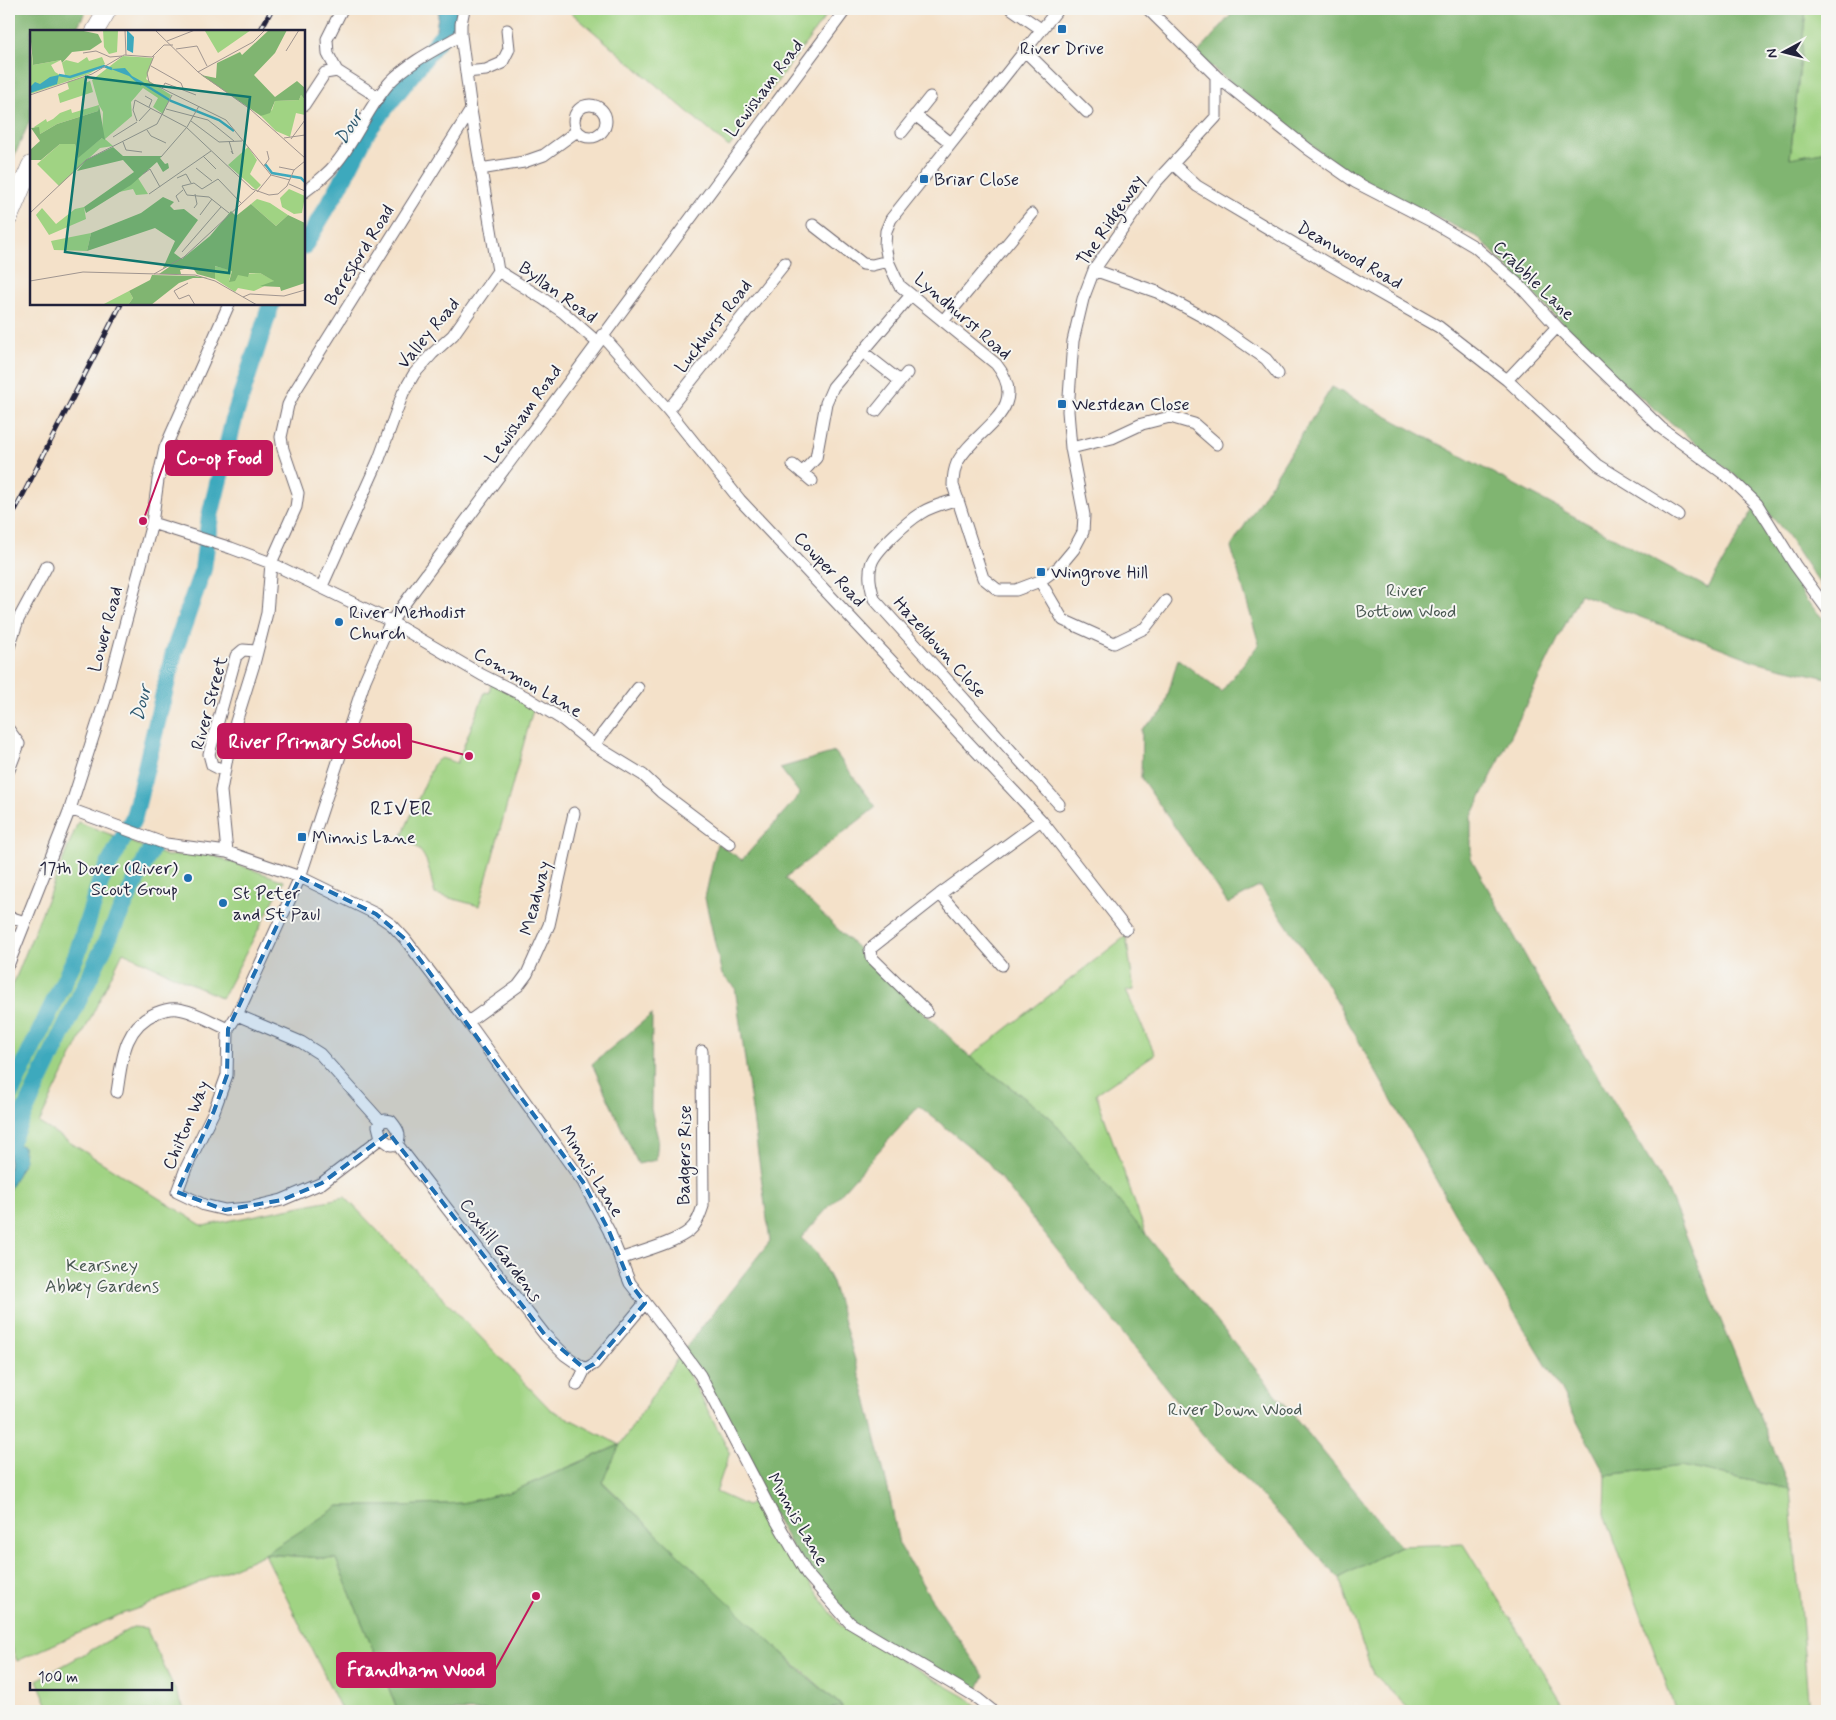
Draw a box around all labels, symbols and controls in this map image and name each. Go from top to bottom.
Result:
marker: River Drive [1056,23,1068,35]
north arrow [1758,28,1808,78]
inset map [30,30,305,305]
street label: Lewisham Road [720,35,810,143]
place label: River Drive [1020,37,1104,61]
text: N [1763,48,1782,59]
water label: Dour [329,103,371,150]
place label: Briar Close [934,168,1019,192]
street label: The Ridgeway [1071,170,1152,272]
marker: Briar Close [918,173,930,185]
street label: Beresford Road [319,201,402,312]
street label: Deanwood Road [1292,216,1407,296]
street label: Crabble Lane [1487,236,1580,326]
street label: Byllan Road [513,256,602,329]
street label: Lyndhurst Road [909,268,1016,366]
street label: Luckhurst Road [670,275,758,378]
street label: Valley Road [392,293,466,374]
street label: Lewisham Road [480,360,568,469]
place label: Westdean Close [1072,393,1190,417]
marker: Westdean Close [1056,398,1068,410]
callout: Co-op Food [166,441,272,475]
text: Co-op Food [176,446,262,471]
street label: Cowper Road [788,527,871,613]
place label: Wingrove Hill [1051,561,1149,586]
marker: Wingrove Hill [1035,566,1047,578]
park label: River Bottom Wood [1356,579,1456,624]
street label: Lower Road [83,584,129,675]
street label: Hazeldown Close [887,592,991,703]
place label: River Methodist Church [349,601,466,646]
marker: River Methodist Church [333,616,345,628]
street label: Common Lane [469,642,586,724]
street label: River Street [186,653,234,753]
water label: Dour [125,680,159,724]
callout: River Primary School [218,724,411,758]
text: River Primary School [229,730,402,755]
district label: RIVER [370,796,434,823]
place label: Minnis Lane [312,826,416,850]
marker: Minnis Lane [296,831,308,843]
place label: 17th Dover (River) Scout Group [39,857,179,902]
street label: Meadway [515,858,557,938]
marker: 17th Dover (River) Scout Group [182,872,194,884]
place label: St Peter and St Paul [233,882,320,927]
marker: St Peter and St Paul [217,897,229,909]
street label: Chilton Way [157,1077,216,1174]
street label: Badgers Rise [672,1105,699,1205]
street label: Minnis Lane [554,1121,629,1222]
street label: Coxhill Gardens [453,1194,547,1307]
park label: Kearsney Abbey Gardens [45,1254,159,1299]
park label: River Down Wood [1168,1398,1302,1422]
street label: Minnis Lane [761,1469,833,1570]
callout: Frandham Wood [337,1653,495,1687]
text: Frandham Wood [347,1658,485,1683]
scale bar [30,1660,172,1692]
text: 100 m [38,1668,78,1688]

